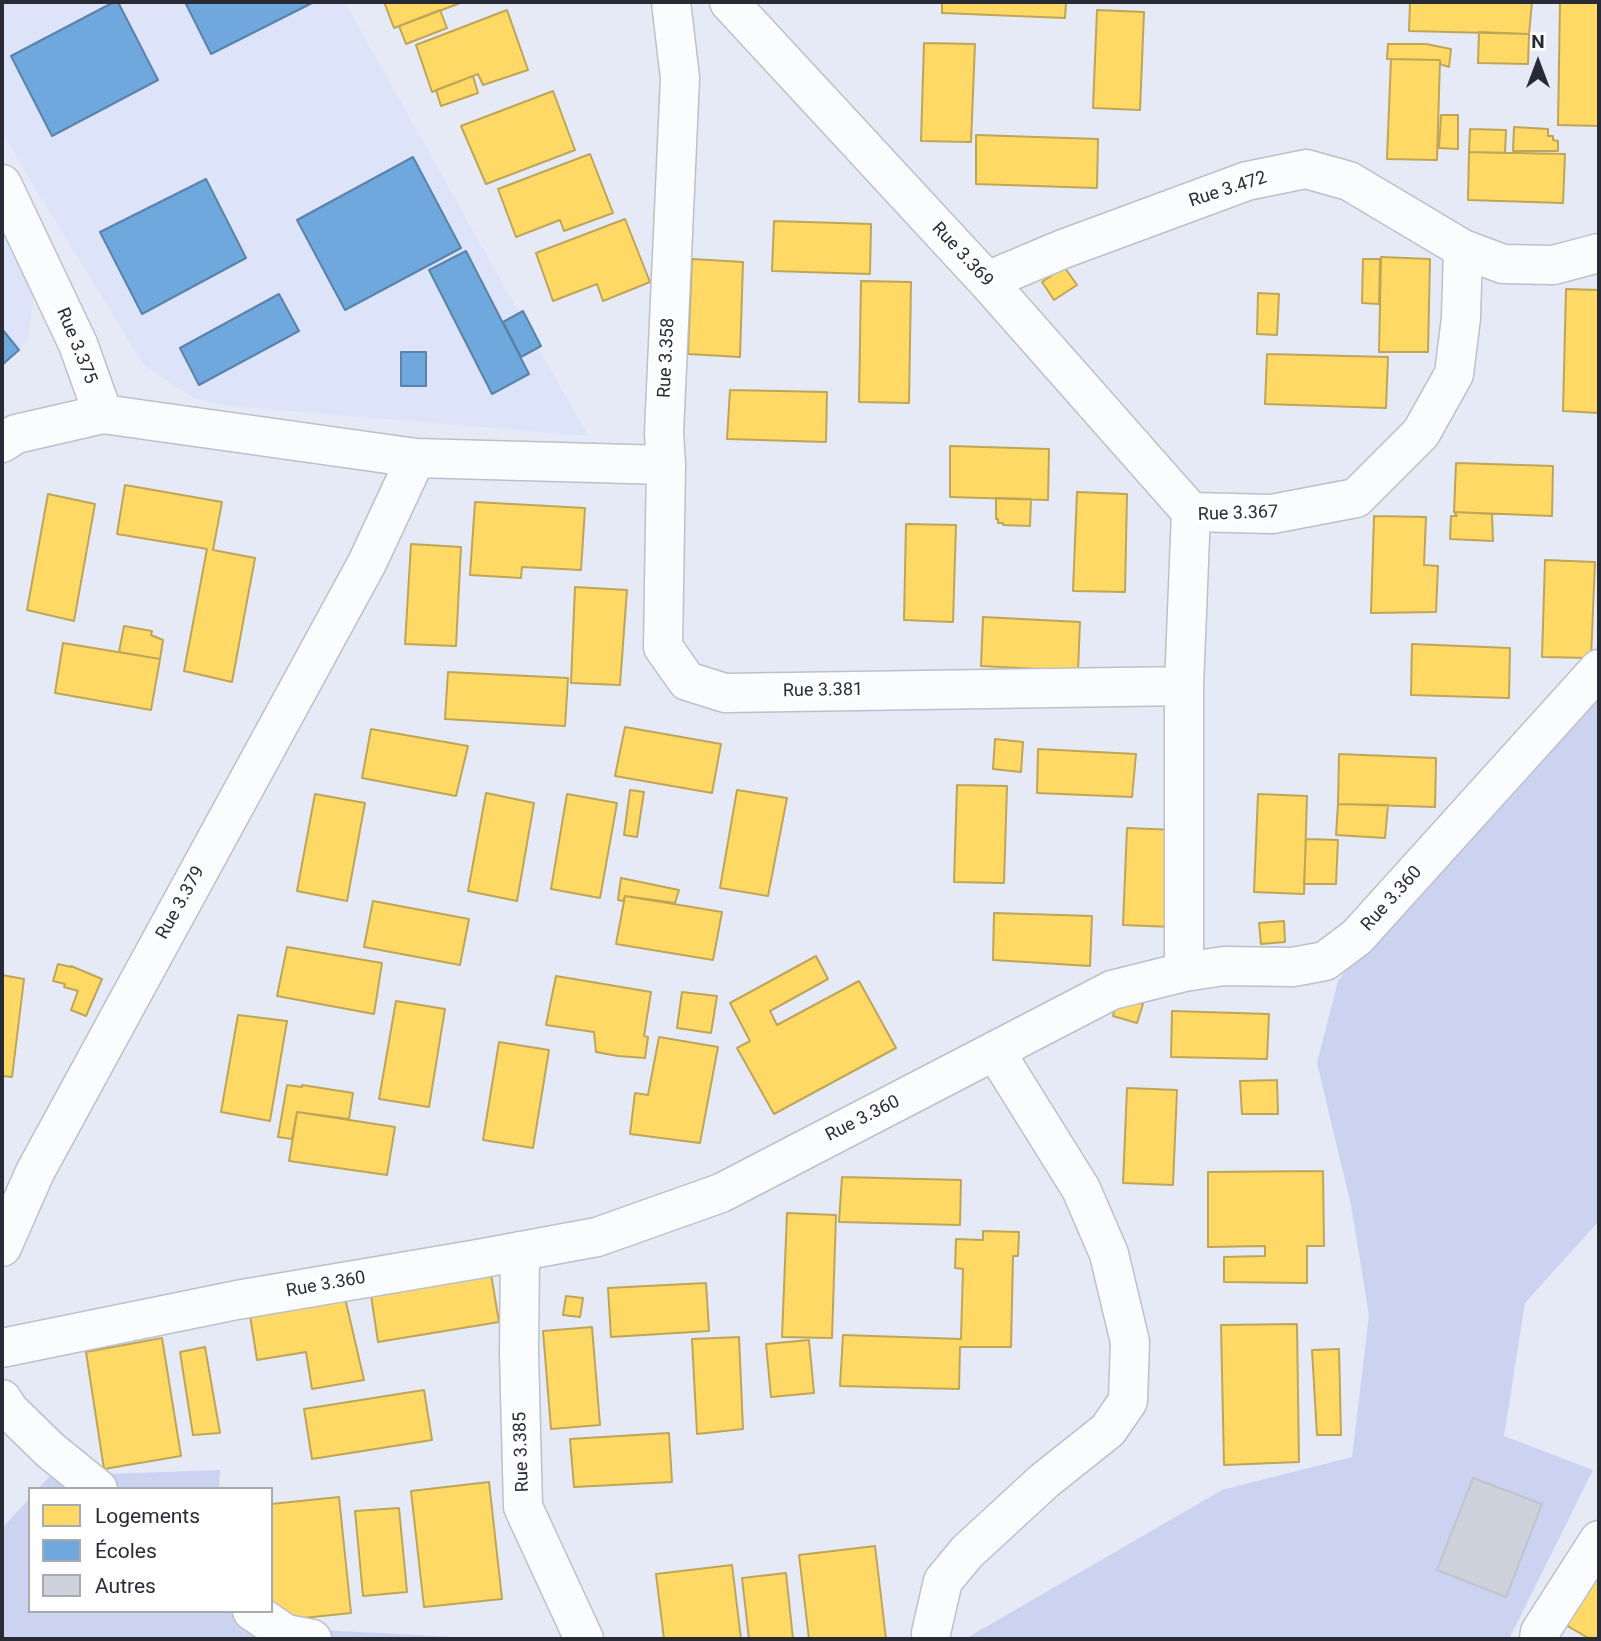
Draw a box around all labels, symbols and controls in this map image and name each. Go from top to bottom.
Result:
north arrow [1503,28,1573,98]
text: N [1531,30,1545,53]
street label: Rue 3.472 [1187,167,1269,213]
street label: Rue 3.369 [927,218,997,292]
street label: Rue 3.375 [51,305,101,387]
street label: Rue 3.358 [654,317,680,399]
street label: Rue 3.367 [1198,502,1278,526]
street label: Rue 3.381 [783,680,863,702]
street label: Rue 3.360 [1357,862,1427,936]
street label: Rue 3.379 [152,863,210,943]
street label: Rue 3.360 [822,1091,904,1147]
street label: Rue 3.360 [285,1267,367,1303]
street label: Rue 3.385 [510,1412,534,1492]
legend [28,1487,273,1613]
text: Logements [95,1504,200,1528]
text: Écoles [95,1539,157,1563]
text: Autres [95,1574,156,1598]

